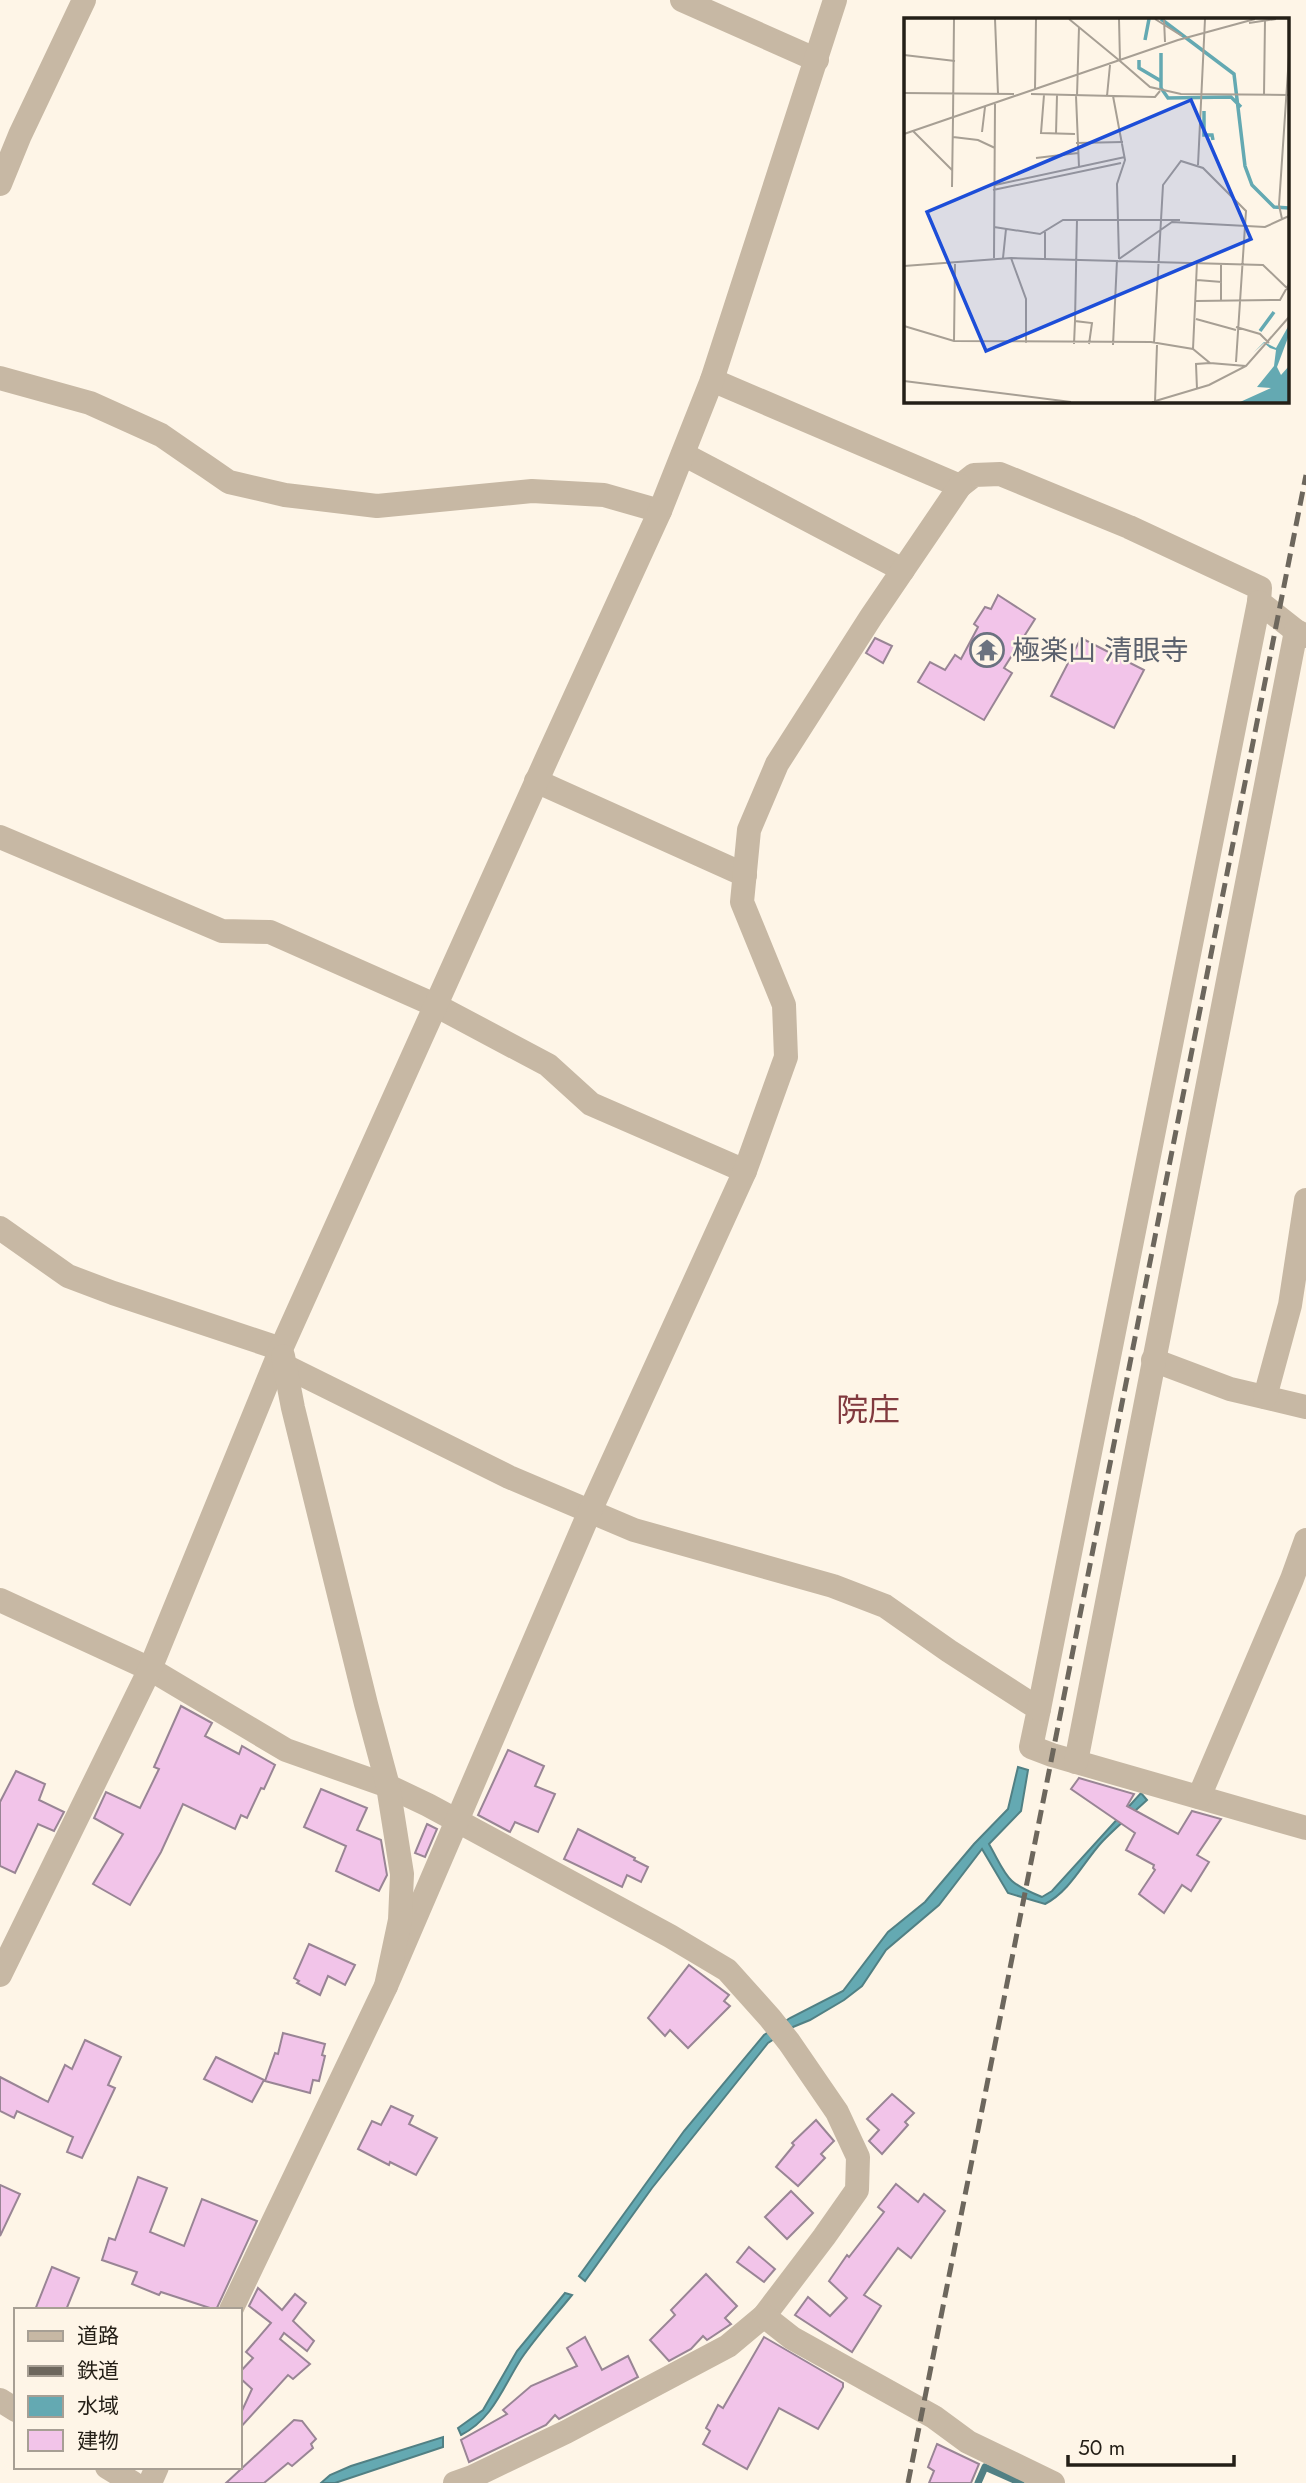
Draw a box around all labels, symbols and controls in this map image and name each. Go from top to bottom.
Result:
inset map [904,18,1288,402]
place label: 極楽山 清眼寺 [1012,630,1188,671]
temple icon: 極楽山 清眼寺 [968,631,1006,669]
district label: 院庄 [836,1387,900,1433]
legend [14,2308,242,2469]
text: 道路 [77,2321,119,2351]
text: 鉄道 [77,2356,119,2386]
text: 水域 [77,2391,119,2421]
scale bar [1068,2424,1234,2468]
text: 建物 [77,2426,119,2456]
text: 50 m [1078,2433,1125,2463]

